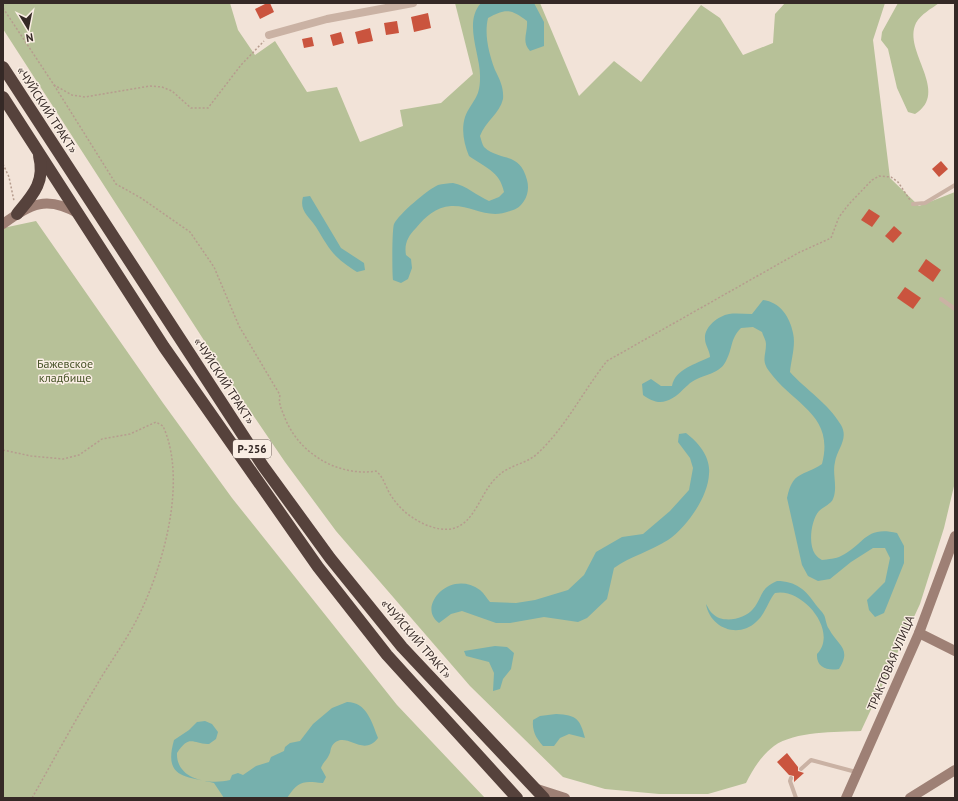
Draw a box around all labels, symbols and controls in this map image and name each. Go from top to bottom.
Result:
north arrow [8,8,48,48]
text: N [25,30,35,45]
street label: «ЧУЙСКИЙ ТРАКТ» [14,64,81,156]
street label: «ЧУЙСКИЙ ТРАКТ» [191,335,258,427]
park label: Бажевское кладбище [37,356,93,385]
road number: Р-256 [233,440,271,458]
street label: «ЧУЙСКИЙ ТРАКТ» [378,596,455,682]
street label: ТРАКТОВАЯ УЛИЦА [864,613,917,713]

